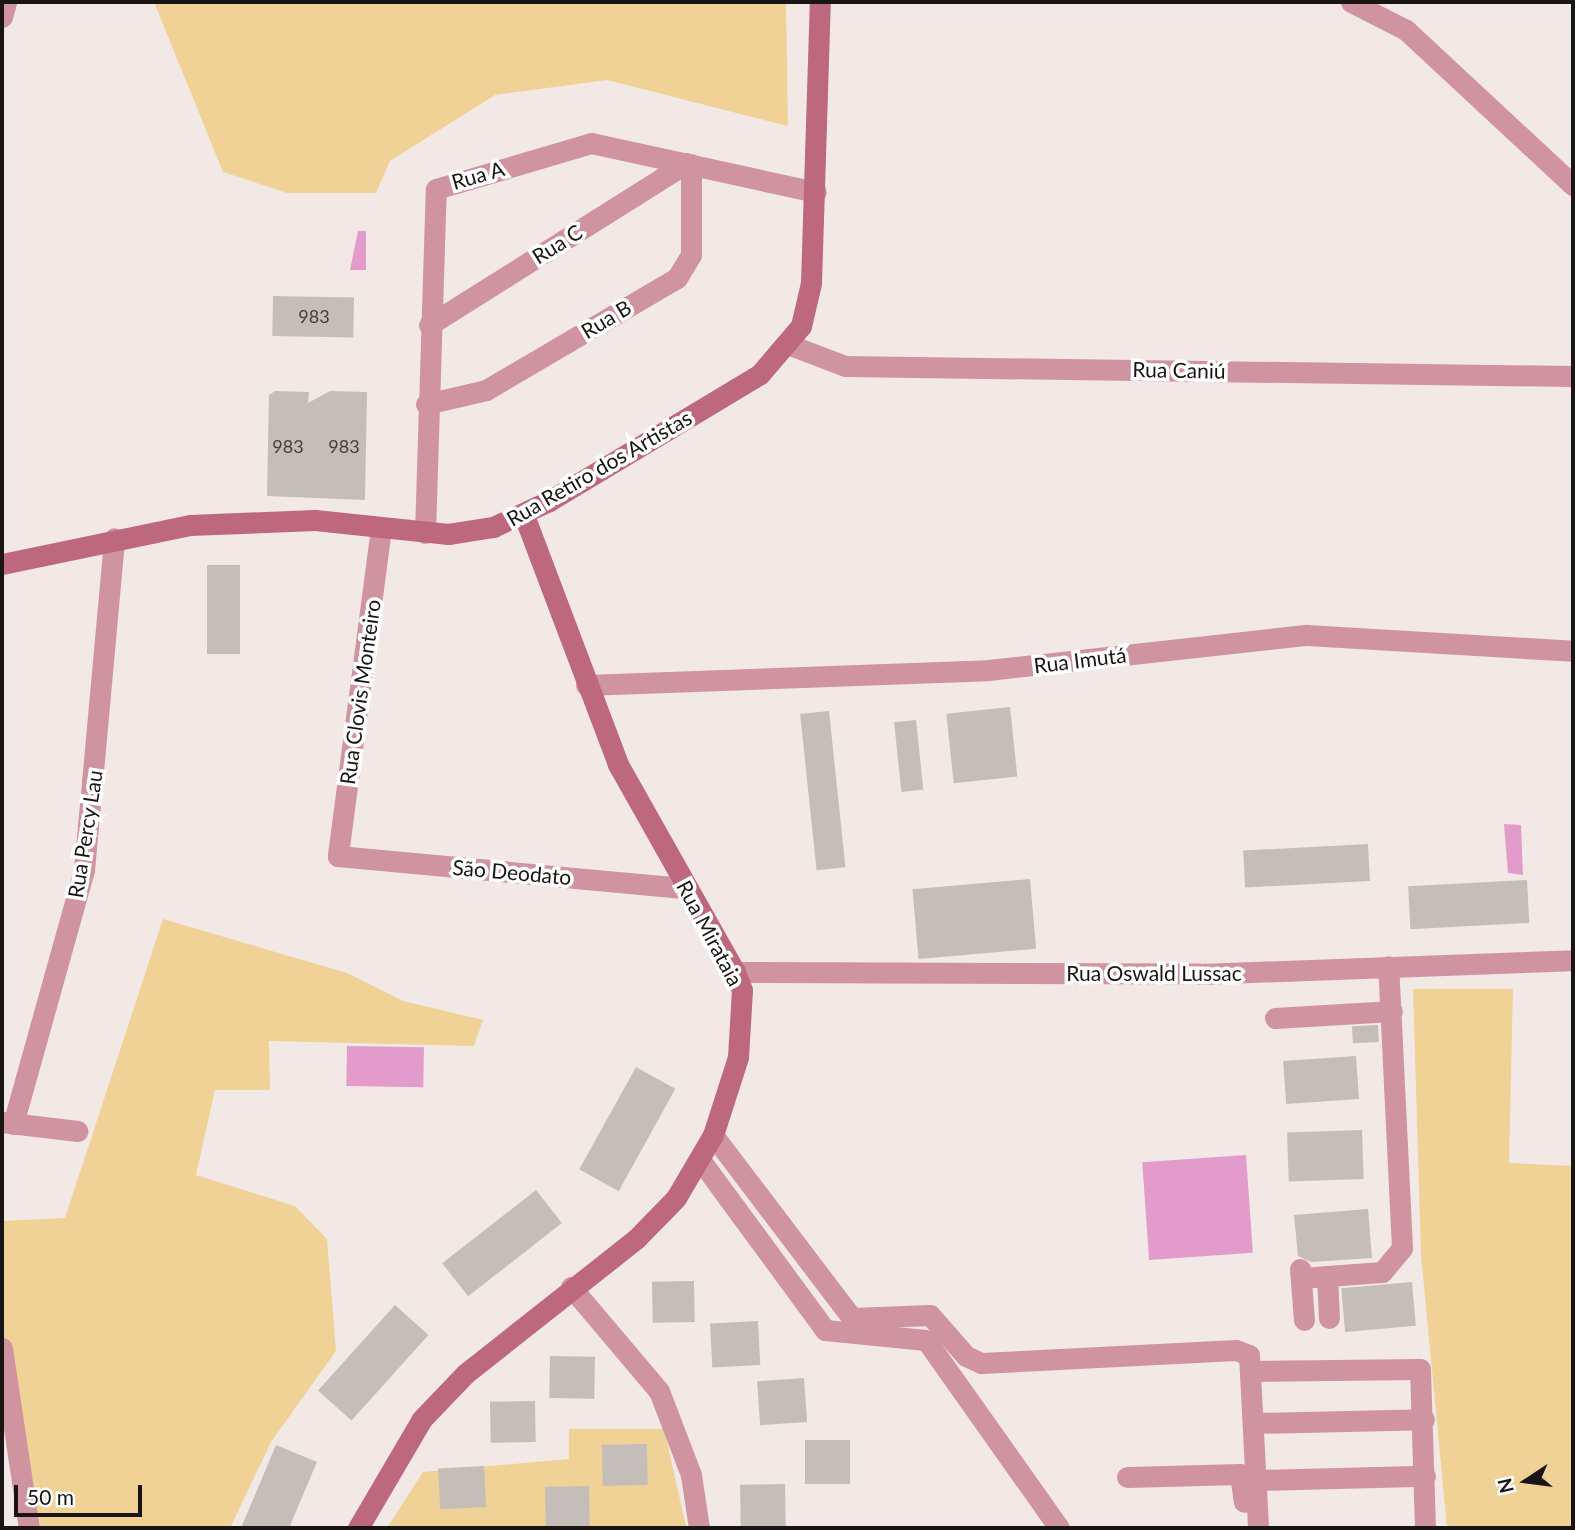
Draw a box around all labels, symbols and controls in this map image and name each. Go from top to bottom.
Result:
street label: Rua A [448,155,508,195]
street label: Rua C [527,219,587,269]
street label: Rua B [576,294,636,344]
house number: 983 [298,305,330,327]
street label: Rua Caniú [1132,357,1226,383]
street label: Rua Retiro dos Artistas [502,405,696,531]
house number: 983 [272,435,304,457]
house number: 983 [328,435,360,457]
street label: Rua Clovis Monteiro [335,598,385,786]
street label: Rua Imutá [1032,642,1128,678]
street label: Rua Percy Lau [62,768,108,900]
street label: São Deodato [452,854,572,890]
street label: Rua Mirataia [672,876,748,990]
street label: Rua Oswald Lussac [1066,960,1242,986]
north arrow [1491,1446,1561,1516]
scale bar [18,1470,145,1514]
text: N [1492,1476,1518,1496]
text: 50 m [27,1484,74,1509]

